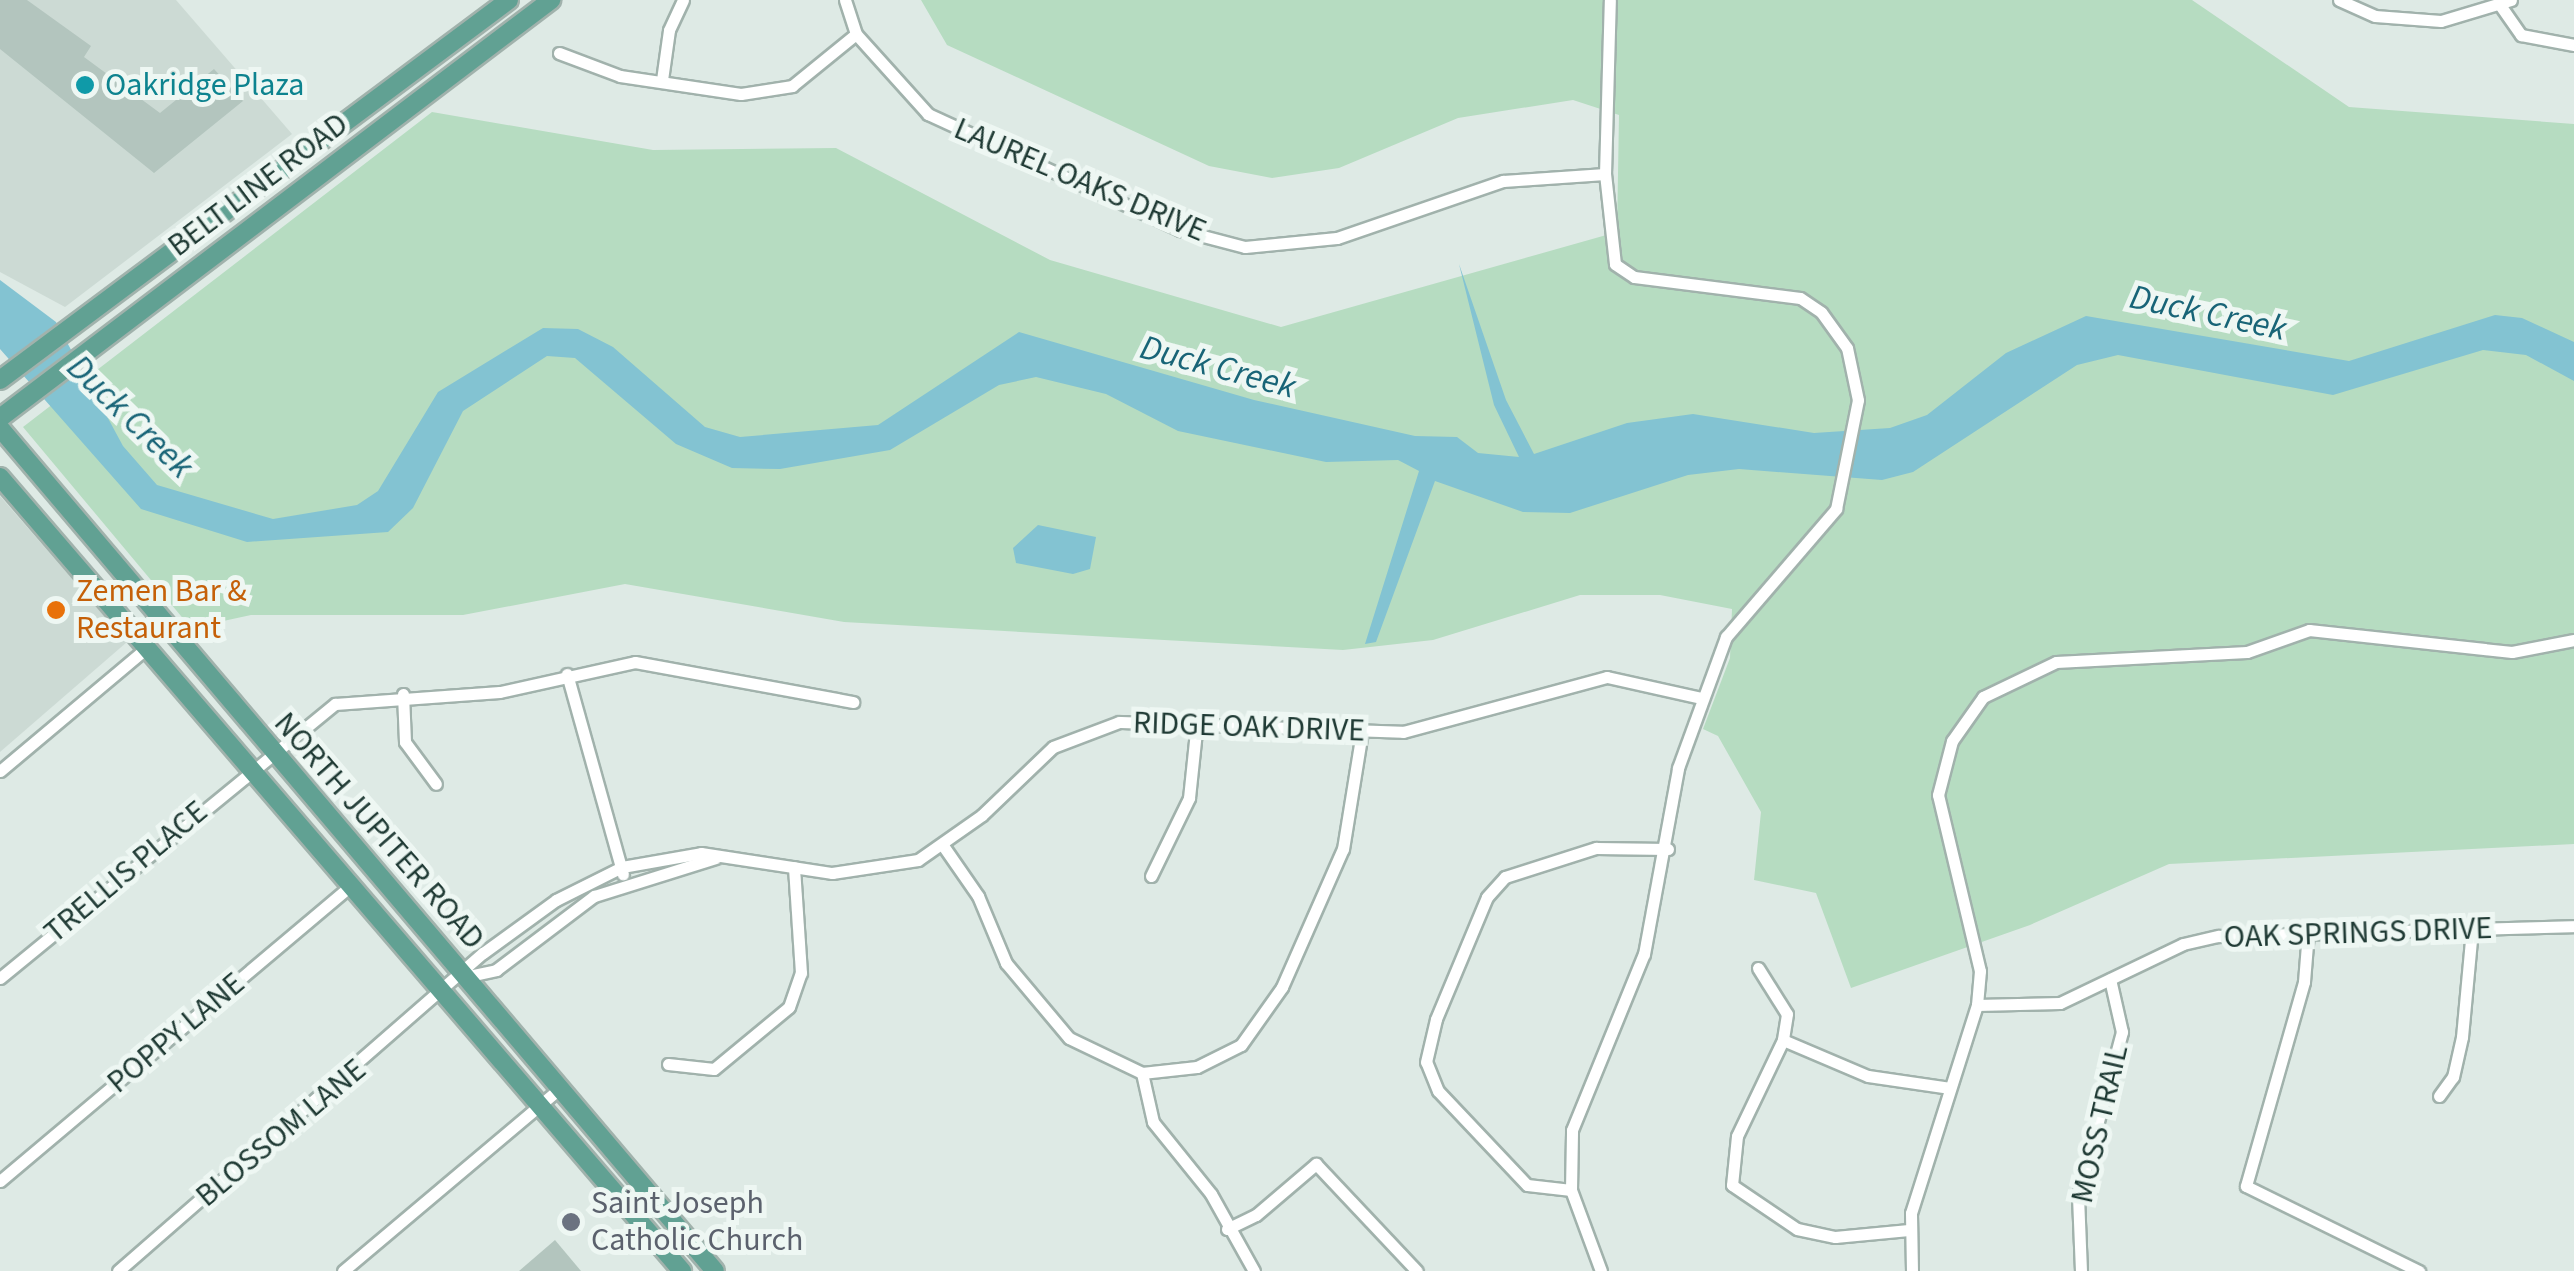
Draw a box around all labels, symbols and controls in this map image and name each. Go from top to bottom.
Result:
place label: Oakridge Plaza [105,66,304,104]
marker: Oakridge Plaza [74,74,96,96]
street label: BELT LINE ROAD [161,105,355,265]
street label: LAUREL OAKS DRIVE [948,110,1212,250]
water label: Duck Creek [2126,276,2290,350]
water label: Duck Creek [1136,326,1300,408]
water label: Duck Creek [58,347,202,487]
place label: Zemen Bar & Restaurant [76,573,247,648]
marker: Zemen Bar & Restaurant [45,599,67,621]
street label: RIDGE OAK DRIVE [1132,704,1366,750]
street label: NORTH JUPITER ROAD [266,705,492,957]
street label: TRELLIS PLACE [37,793,215,951]
street label: OAK SPRINGS DRIVE [2223,909,2493,957]
street label: POPPY LANE [100,964,252,1102]
street label: MOSS TRAIL [2063,1041,2137,1207]
street label: BLOSSOM LANE [188,1051,374,1215]
place label: Saint Joseph Catholic Church [591,1185,803,1260]
marker: Saint Joseph Catholic Church [560,1211,582,1233]

